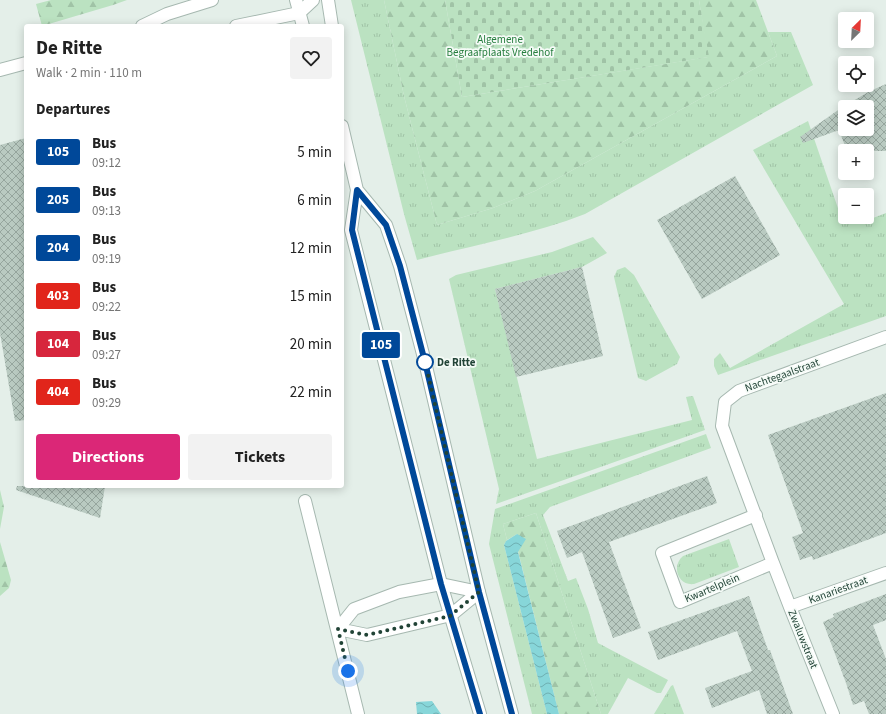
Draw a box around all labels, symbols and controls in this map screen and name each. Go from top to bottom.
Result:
north arrow [838,12,874,48]
map controls [838,12,874,224]
park label: Algemene Begraafplaats Vredehof [447,32,554,60]
text: De Ritte [36,35,102,62]
button: heart [290,37,332,79]
button: locate [838,56,874,92]
text: Walk · 2 min · 110 m [36,64,142,82]
text: Departures [36,99,110,120]
button: layers [838,100,874,136]
text: Bus [92,133,116,154]
text: 105 [47,142,69,162]
text: 5 min [297,142,332,163]
button: + [838,144,874,180]
text: 09:12 [92,154,121,172]
text: Bus [92,181,116,202]
button: − [838,188,874,224]
text: 205 [47,190,69,210]
text: 6 min [297,190,332,211]
text: 09:13 [92,202,121,220]
text: Bus [92,229,116,250]
text: 204 [47,238,69,258]
text: 12 min [290,238,332,259]
text: 09:19 [92,250,121,268]
text: Bus [92,277,116,298]
text: 403 [47,286,69,306]
text: 15 min [290,286,332,307]
text: 09:22 [92,298,121,316]
text: Bus [92,325,116,346]
line badge: 105 [358,332,404,358]
text: 104 [47,334,69,354]
text: 20 min [290,334,332,355]
text: 105 [370,335,392,355]
text: 09:27 [92,346,121,364]
marker: De Ritte [416,353,434,371]
street label: Nachtegaalstraat [743,354,822,395]
place label: De Ritte [437,355,476,370]
text: Bus [92,373,116,394]
text: 404 [47,382,69,402]
text: 22 min [290,382,332,403]
text: 09:29 [92,394,121,412]
button: Directions [36,434,180,480]
button: Tickets [188,434,332,480]
street label: Kwartelplein [682,570,742,606]
street label: Kanariestraat [806,572,870,608]
street label: Zwaluwstraat [784,607,822,671]
your location [338,661,358,681]

